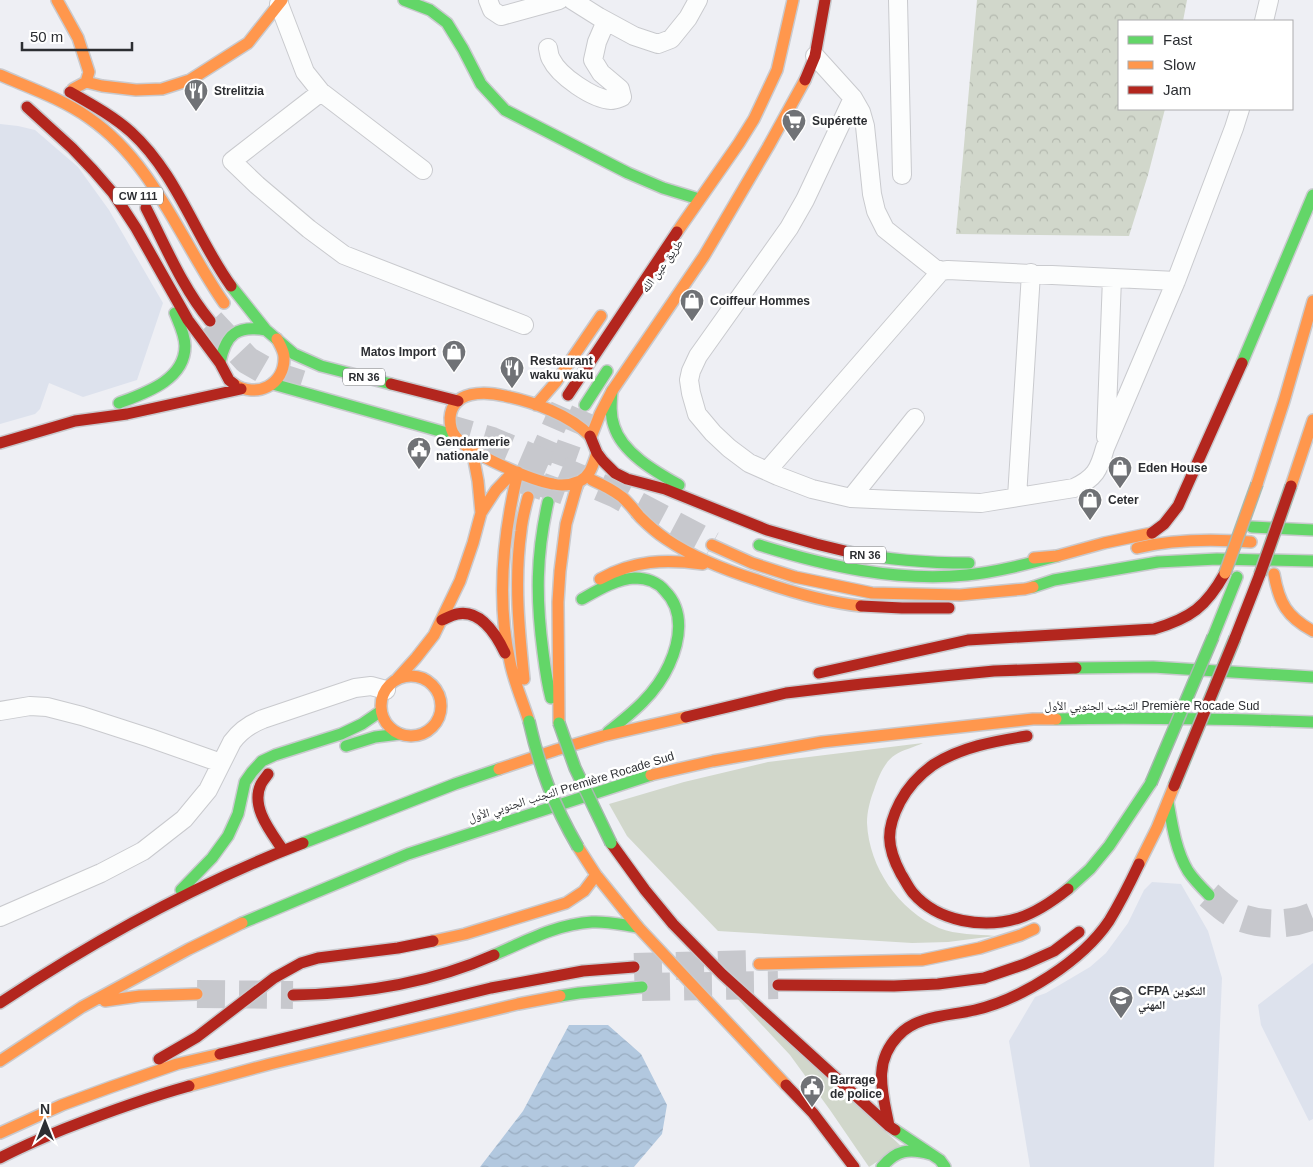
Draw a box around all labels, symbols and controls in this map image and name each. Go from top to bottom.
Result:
scale bar [22,20,132,52]
legend [1118,20,1293,110]
text: 50 m [30,28,63,45]
text: Fast [1163,31,1193,48]
text: Slow [1163,56,1196,73]
restaurant icon: Strelitzia [183,78,209,112]
text: Jam [1163,81,1191,98]
place label: Strelitzia [214,84,264,98]
supermarket icon: Supérette [781,108,807,142]
place label: Supérette [812,114,868,128]
road number: CW 111 [113,188,163,205]
street label: طريق عين الله [638,237,686,295]
shop icon: Coiffeur Hommes [679,288,705,322]
place label: Coiffeur Hommes [710,294,810,308]
shop icon: Matos Import [441,339,467,373]
place label: Matos Import [361,345,436,359]
place label: Restaurant waku waku [529,354,593,382]
restaurant icon: Restaurant waku waku [499,355,525,389]
road number: RN 36 [343,368,385,386]
place label: Gendarmerie nationale [436,435,510,463]
public building icon: Gendarmerie nationale [406,436,432,470]
shop icon: Eden House [1107,455,1133,489]
place label: Eden House [1138,461,1208,475]
shop icon: Ceter [1077,487,1103,521]
place label: Ceter [1108,493,1139,507]
road number: RN 36 [844,546,886,564]
street label: التجنب الجنوبي الأول Première Rocade Sud [1045,699,1259,716]
street label: التجنب الجنوبي الأول Première Rocade Sud [466,749,677,828]
place label: CFPA التكوين المهني [1138,984,1206,1015]
school or university icon: CFPA التكوين المهني [1108,985,1134,1019]
place label: Barrage de police [830,1073,882,1101]
public building icon: Barrage de police [799,1074,825,1108]
north arrow [20,1097,70,1147]
text: N [40,1101,50,1117]

